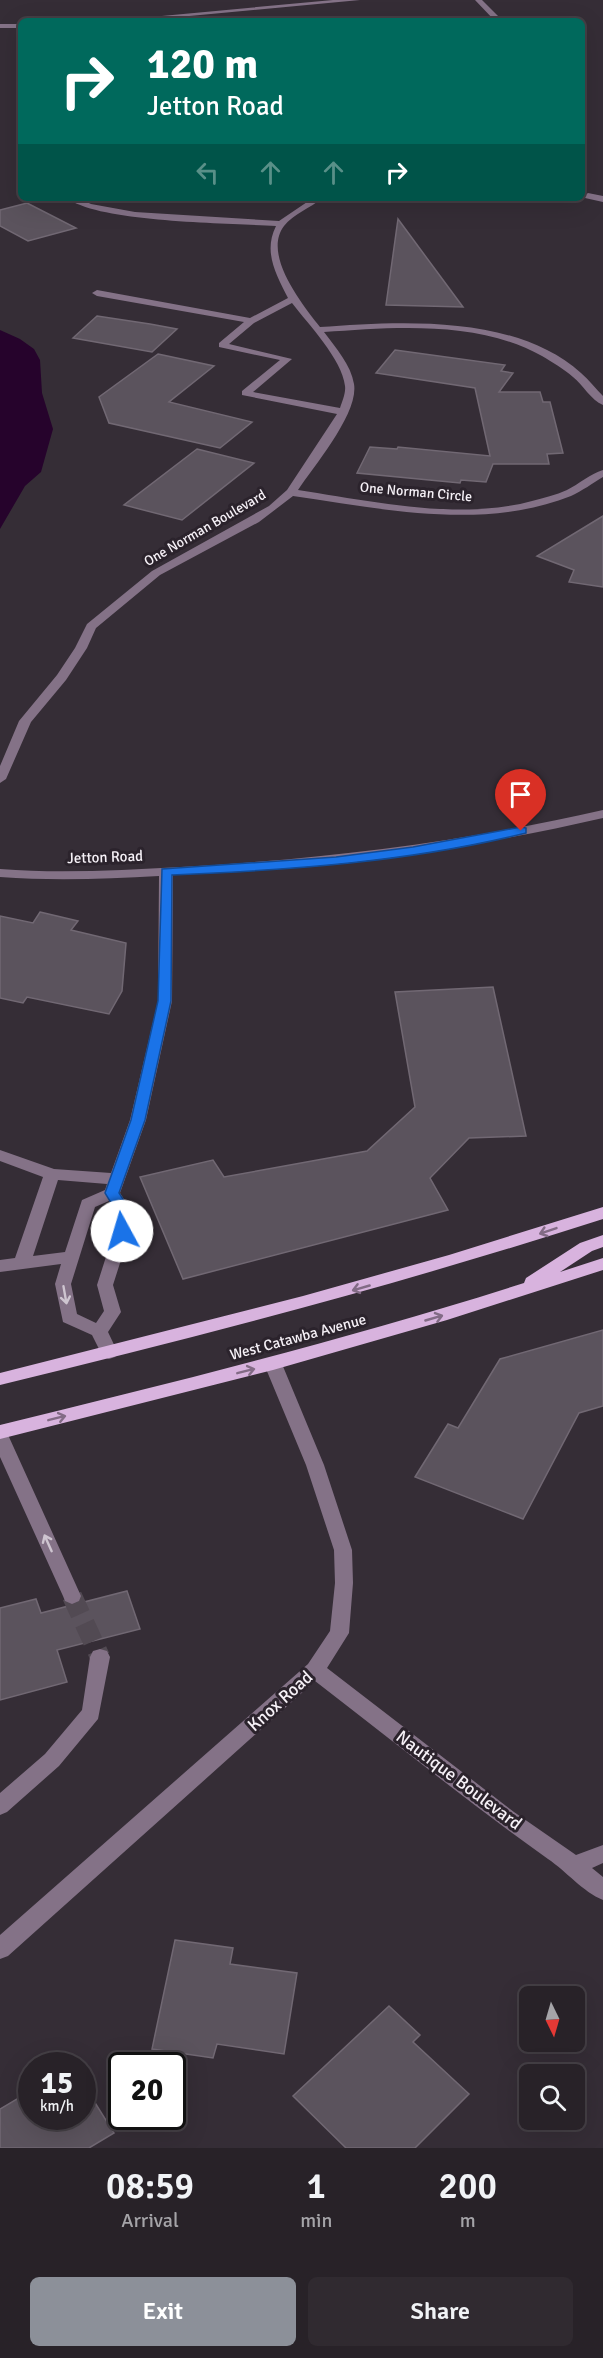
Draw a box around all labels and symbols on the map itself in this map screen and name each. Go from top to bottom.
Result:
street label: One Norman Circle [359,479,473,505]
street label: One Norman Boulevard [141,486,269,570]
pin [495,769,546,831]
street label: Jetton Road [67,847,143,867]
position arrow [90,1199,154,1263]
one-way arrow [539,1227,558,1238]
one-way arrow [352,1283,371,1294]
one-way arrow [60,1285,71,1304]
street label: West Catawba Avenue [228,1310,368,1364]
one-way arrow [424,1312,443,1323]
one-way arrow [236,1364,255,1376]
one-way arrow [47,1412,66,1424]
one-way arrow [42,1534,53,1552]
street label: Knox Road [243,1666,317,1736]
street label: Nautique Boulevard [392,1725,526,1835]
north arrow [519,1986,585,2052]
speed limit sign: 20 [108,2052,186,2130]

